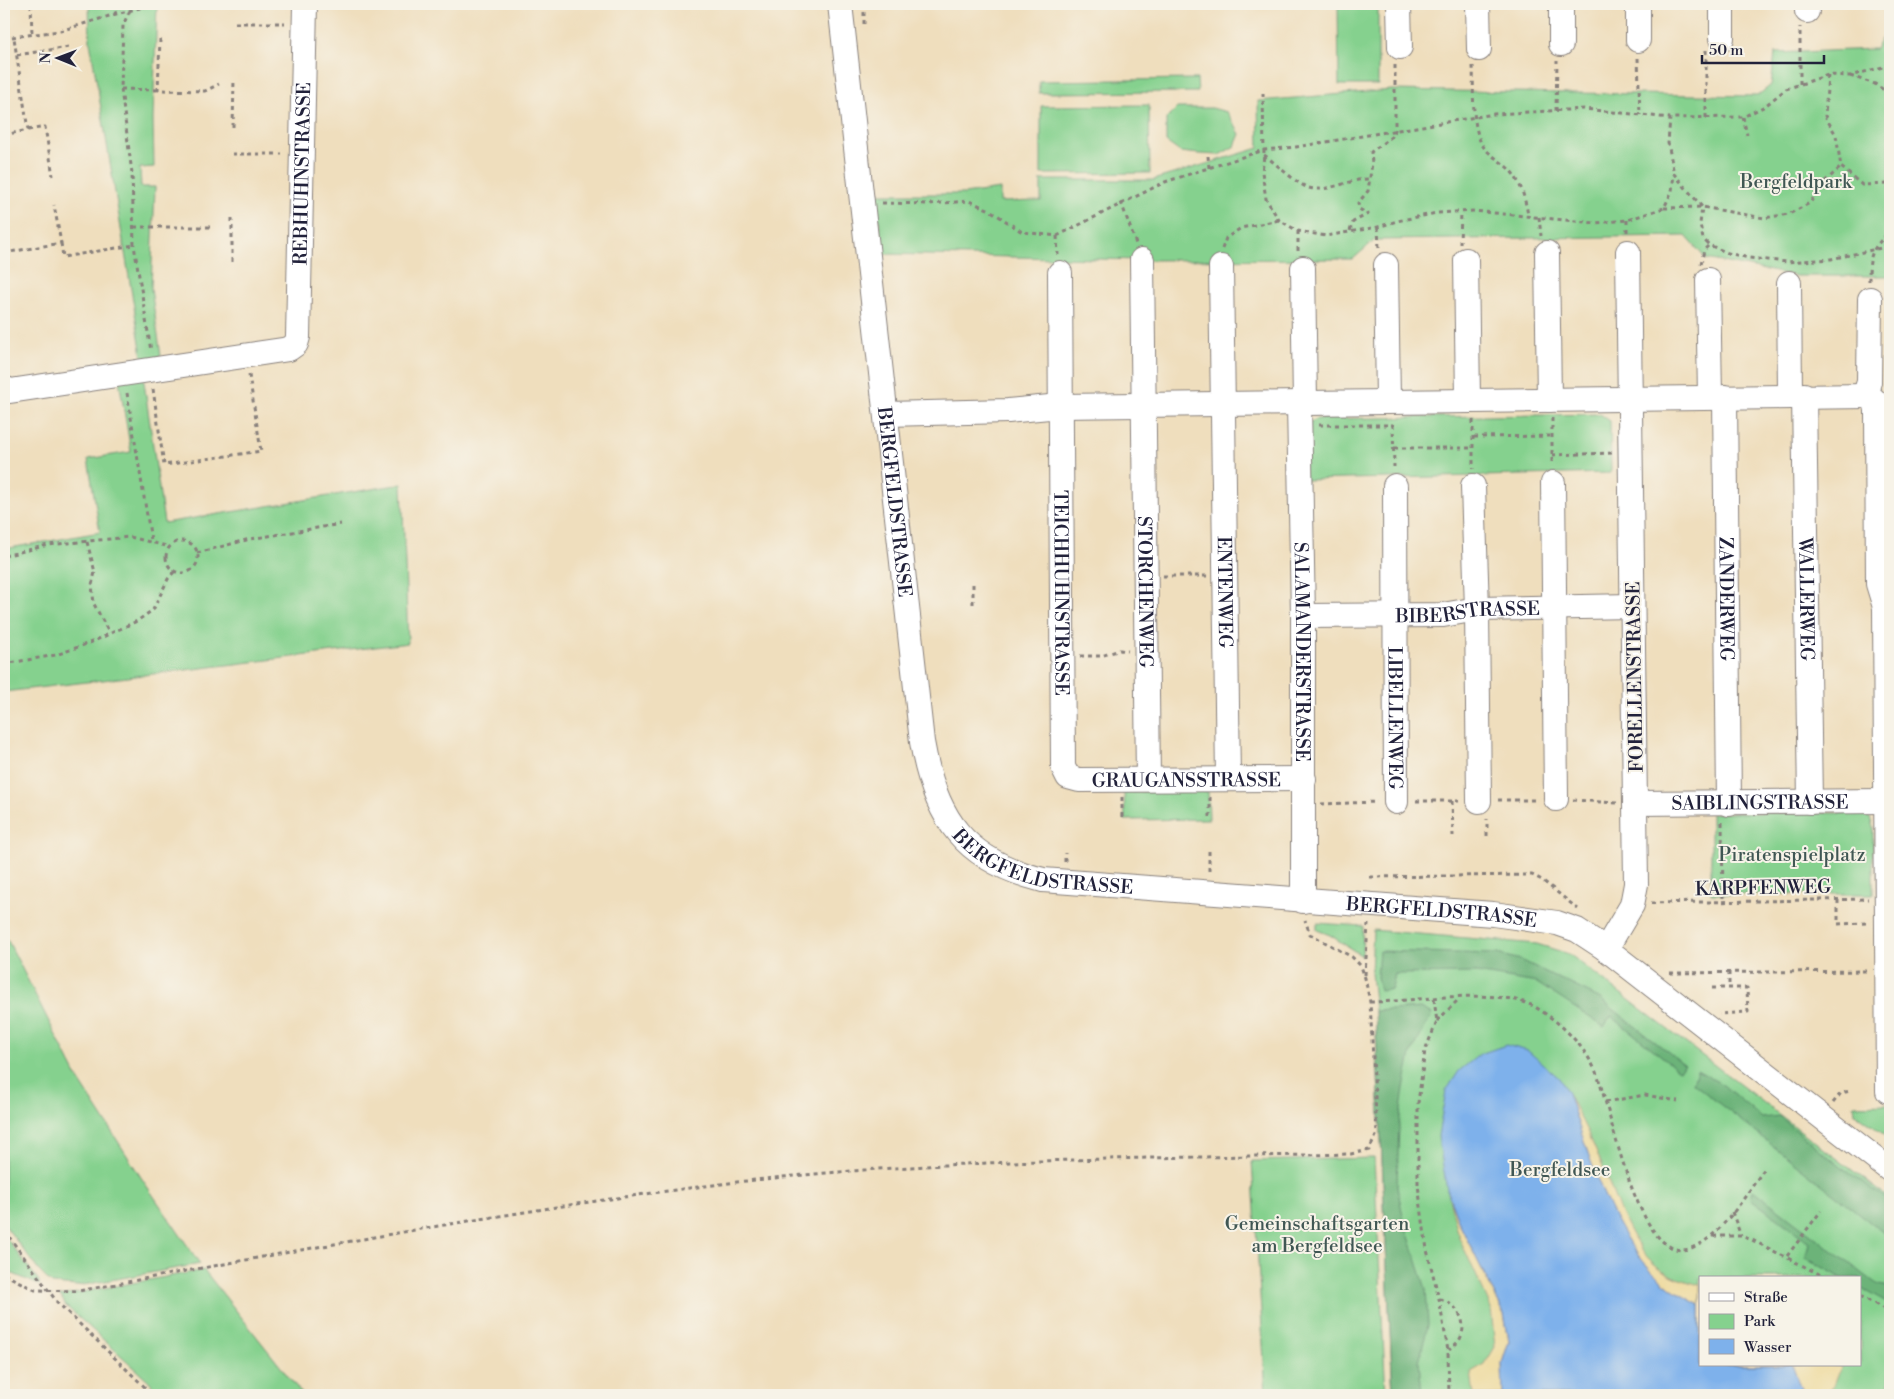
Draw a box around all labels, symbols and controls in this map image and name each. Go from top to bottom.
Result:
north arrow [32,32,82,82]
scale bar [1702,32,1824,64]
text: 50 m [1709,41,1743,60]
text: N [37,52,55,63]
street label: REBHUHNSTRASSE [289,82,316,266]
park label: Bergfeldpark [1739,170,1853,194]
street label: BERGFELDSTRASSE [872,405,917,599]
street label: TEICHHUHNSTRASSE [1048,490,1074,696]
street label: STORCHENWEG [1132,516,1158,668]
street label: ENTENWEG [1212,536,1237,648]
street label: WALLERWEG [1793,536,1819,661]
street label: ZANDERWEG [1713,537,1739,661]
street label: SALAMANDERSTRASSE [1289,542,1314,762]
street label: FORELLENSTRASSE [1621,581,1649,773]
street label: BIBERSTRASSE [1394,597,1540,628]
street label: LIBELLENWEG [1383,646,1407,790]
street label: GRAUGANSSTRASSE [1092,768,1281,793]
street label: SAIBLINGSTRASSE [1671,790,1849,816]
street label: BERGFELDSTRASSE [946,823,1134,900]
park label: Piratenspielplatz [1718,843,1866,867]
street label: KARPFENWEG [1695,875,1831,901]
street label: BERGFELDSTRASSE [1344,892,1538,933]
park label: Bergfeldsee [1509,1158,1610,1182]
park label: Gemeinschaftsgarten am Bergfeldsee [1225,1212,1409,1258]
legend [1699,1276,1862,1366]
text: Straße [1744,1288,1788,1307]
text: Park [1744,1312,1776,1331]
text: Wasser [1743,1338,1792,1357]

